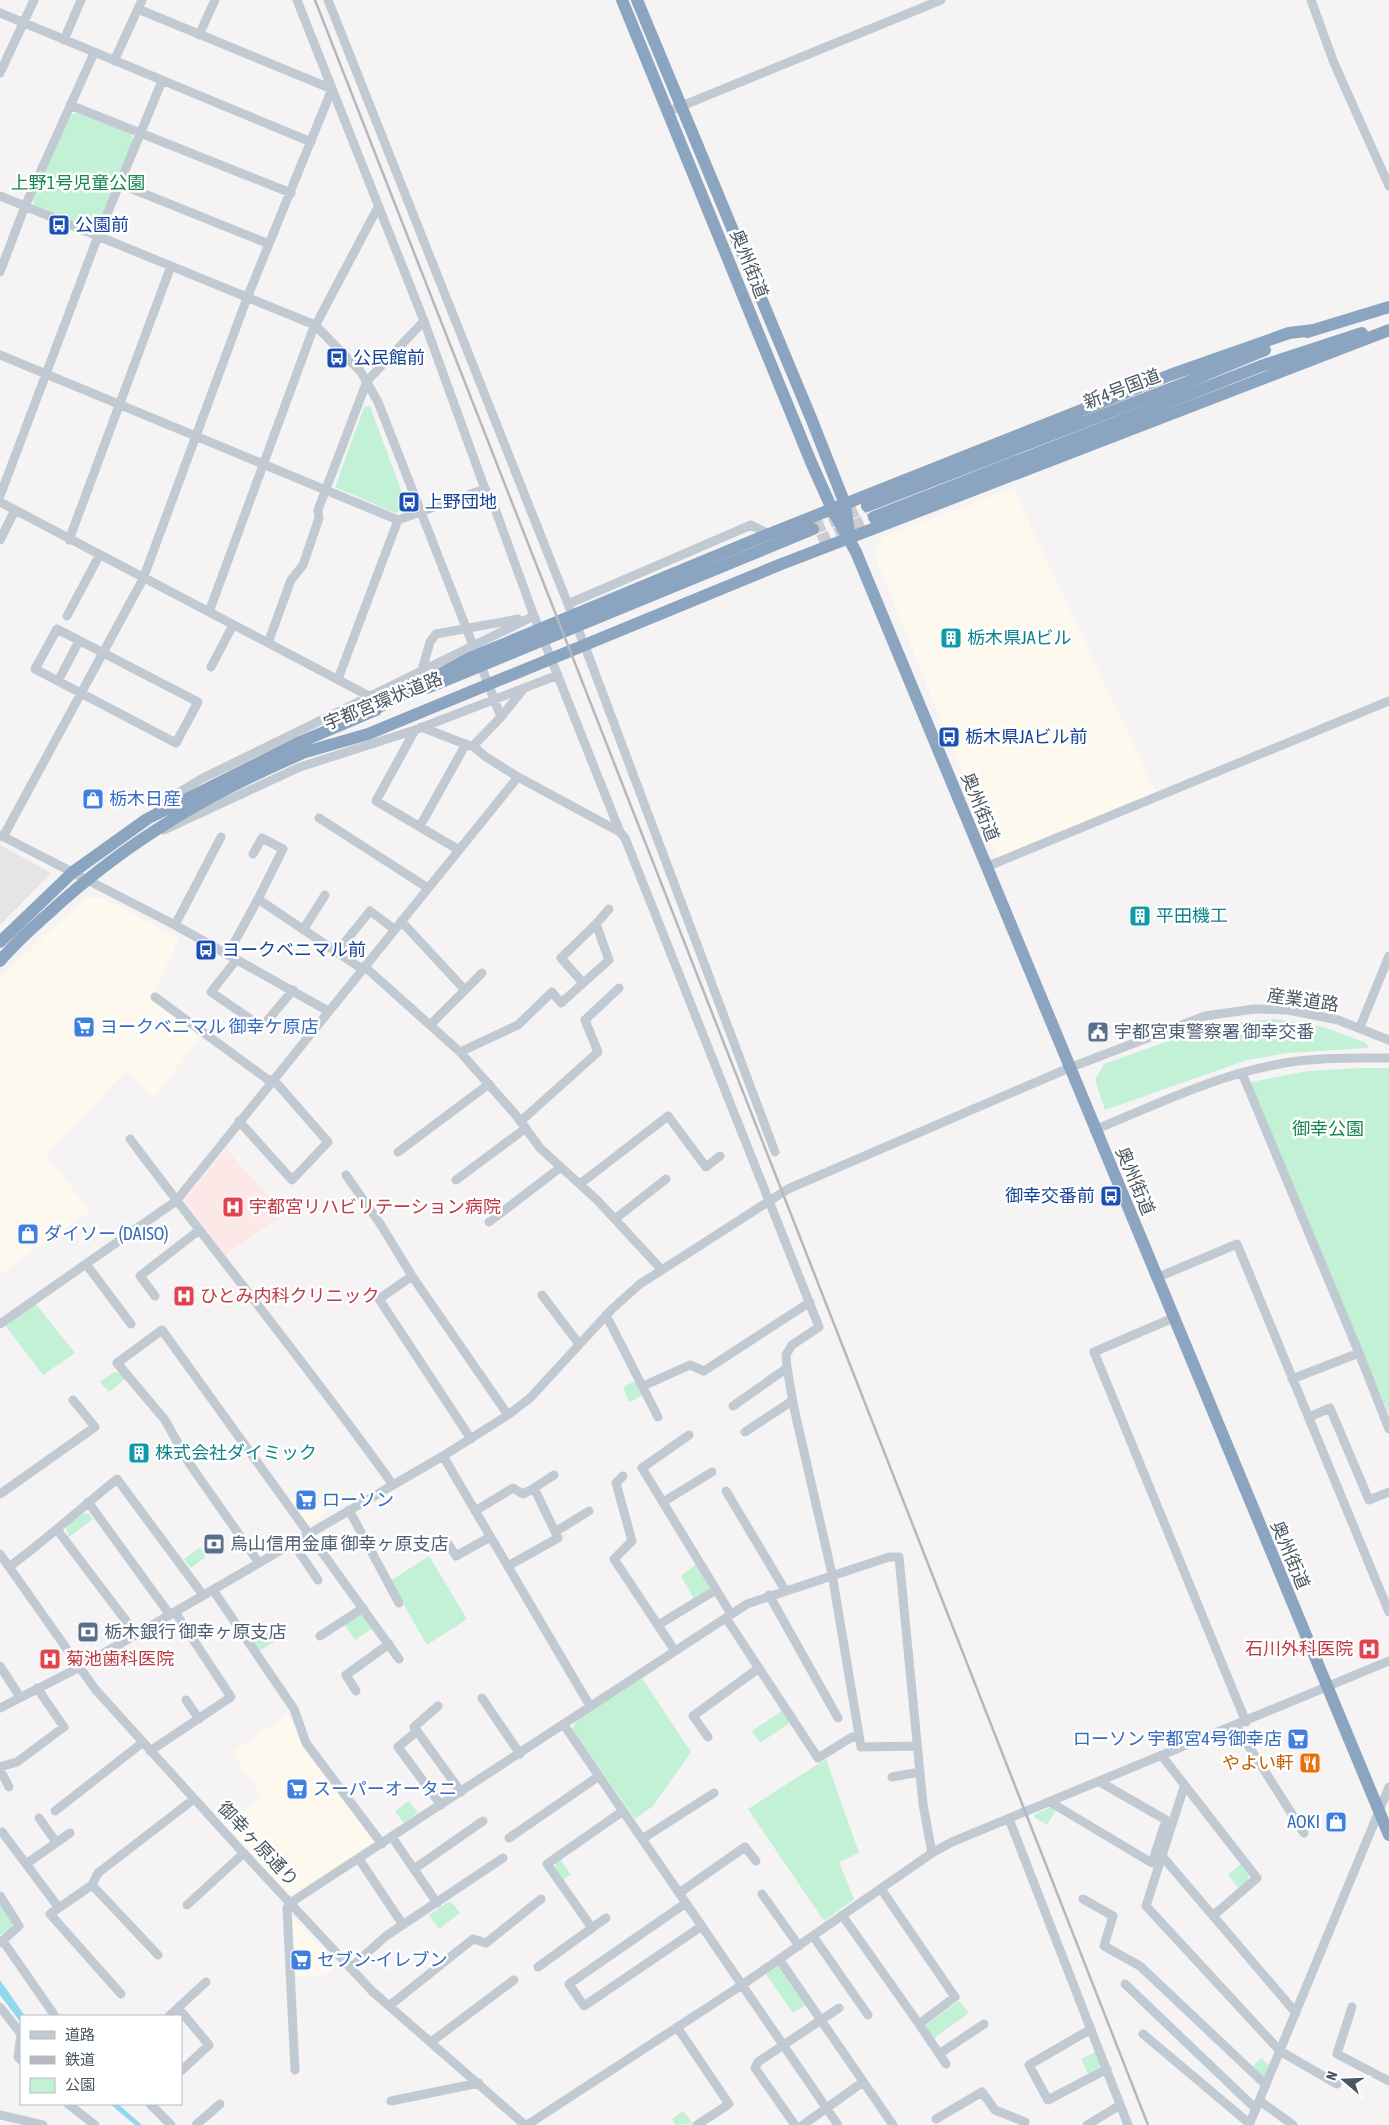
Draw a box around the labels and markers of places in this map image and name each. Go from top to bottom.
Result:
bus stop icon: 公園前 [47,213,71,237]
place label: 公園前 [75,214,129,235]
bus stop icon: 公民館前 [325,346,349,370]
place label: 公民館前 [353,347,425,368]
bus stop icon: 上野団地 [397,490,421,514]
place label: 上野団地 [425,491,497,512]
building icon: 栃木県JAビル [939,626,963,650]
place label: 栃木県JAビル [967,627,1072,648]
bus stop icon: 栃木県JAビル前 [937,725,961,749]
place label: 栃木県JAビル前 [965,726,1088,747]
shop icon: 栃木日産 [81,787,105,811]
place label: 栃木日産 [109,788,181,809]
building icon: 平田機工 [1128,904,1152,928]
place label: 平田機工 [1156,905,1228,926]
bus stop icon: ヨークベニマル前 [194,938,218,962]
place label: ヨークベニマル前 [222,939,366,960]
supermarket icon: ヨークベニマル 御幸ケ原店 [72,1015,96,1039]
place label: ヨークベニマル 御幸ケ原店 [100,1016,318,1037]
public building icon: 宇都宮東警察署 御幸交番 [1086,1020,1110,1044]
place label: 宇都宮東警察署 御幸交番 [1114,1021,1314,1042]
bus stop icon: 御幸交番前 [1099,1184,1123,1208]
place label: 御幸交番前 [1005,1185,1095,1206]
hospital icon: 宇都宮リハビリテーション病院 [221,1195,245,1219]
place label: 宇都宮リハビリテーション病院 [249,1196,501,1217]
shop icon: ダイソー (DAISO) [16,1222,40,1246]
place label: ダイソー (DAISO) [44,1223,169,1244]
hospital icon: ひとみ内科クリニック [172,1284,196,1308]
place label: ひとみ内科クリニック [200,1285,379,1306]
building icon: 株式会社ダイミック [127,1441,151,1465]
place label: 株式会社ダイミック [155,1442,317,1463]
supermarket icon: ローソン [294,1488,318,1512]
place label: ローソン [322,1489,394,1510]
bank icon: 烏山信用金庫 御幸ヶ原支店 [202,1532,226,1556]
place label: 烏山信用金庫 御幸ヶ原支店 [230,1533,448,1554]
bank icon: 栃木銀行 御幸ヶ原支店 [76,1620,100,1644]
place label: 栃木銀行 御幸ヶ原支店 [104,1621,286,1642]
hospital icon: 石川外科医院 [1357,1637,1381,1661]
place label: 石川外科医院 [1245,1638,1353,1659]
hospital icon: 菊池歯科医院 [38,1647,62,1671]
place label: 菊池歯科医院 [66,1648,174,1669]
supermarket icon: ローソン 宇都宮4号御幸店 [1286,1727,1310,1751]
place label: ローソン 宇都宮4号御幸店 [1073,1728,1282,1749]
restaurant icon: やよい軒 [1298,1751,1322,1775]
place label: やよい軒 [1222,1752,1294,1773]
supermarket icon: スーパーオータニ [285,1777,309,1801]
place label: スーパーオータニ [313,1778,457,1799]
shop icon: AOKI [1324,1810,1348,1834]
place label: AOKI [1287,1811,1320,1832]
supermarket icon: セブン-イレブン [289,1948,313,1972]
place label: セブン-イレブン [317,1949,448,1970]

